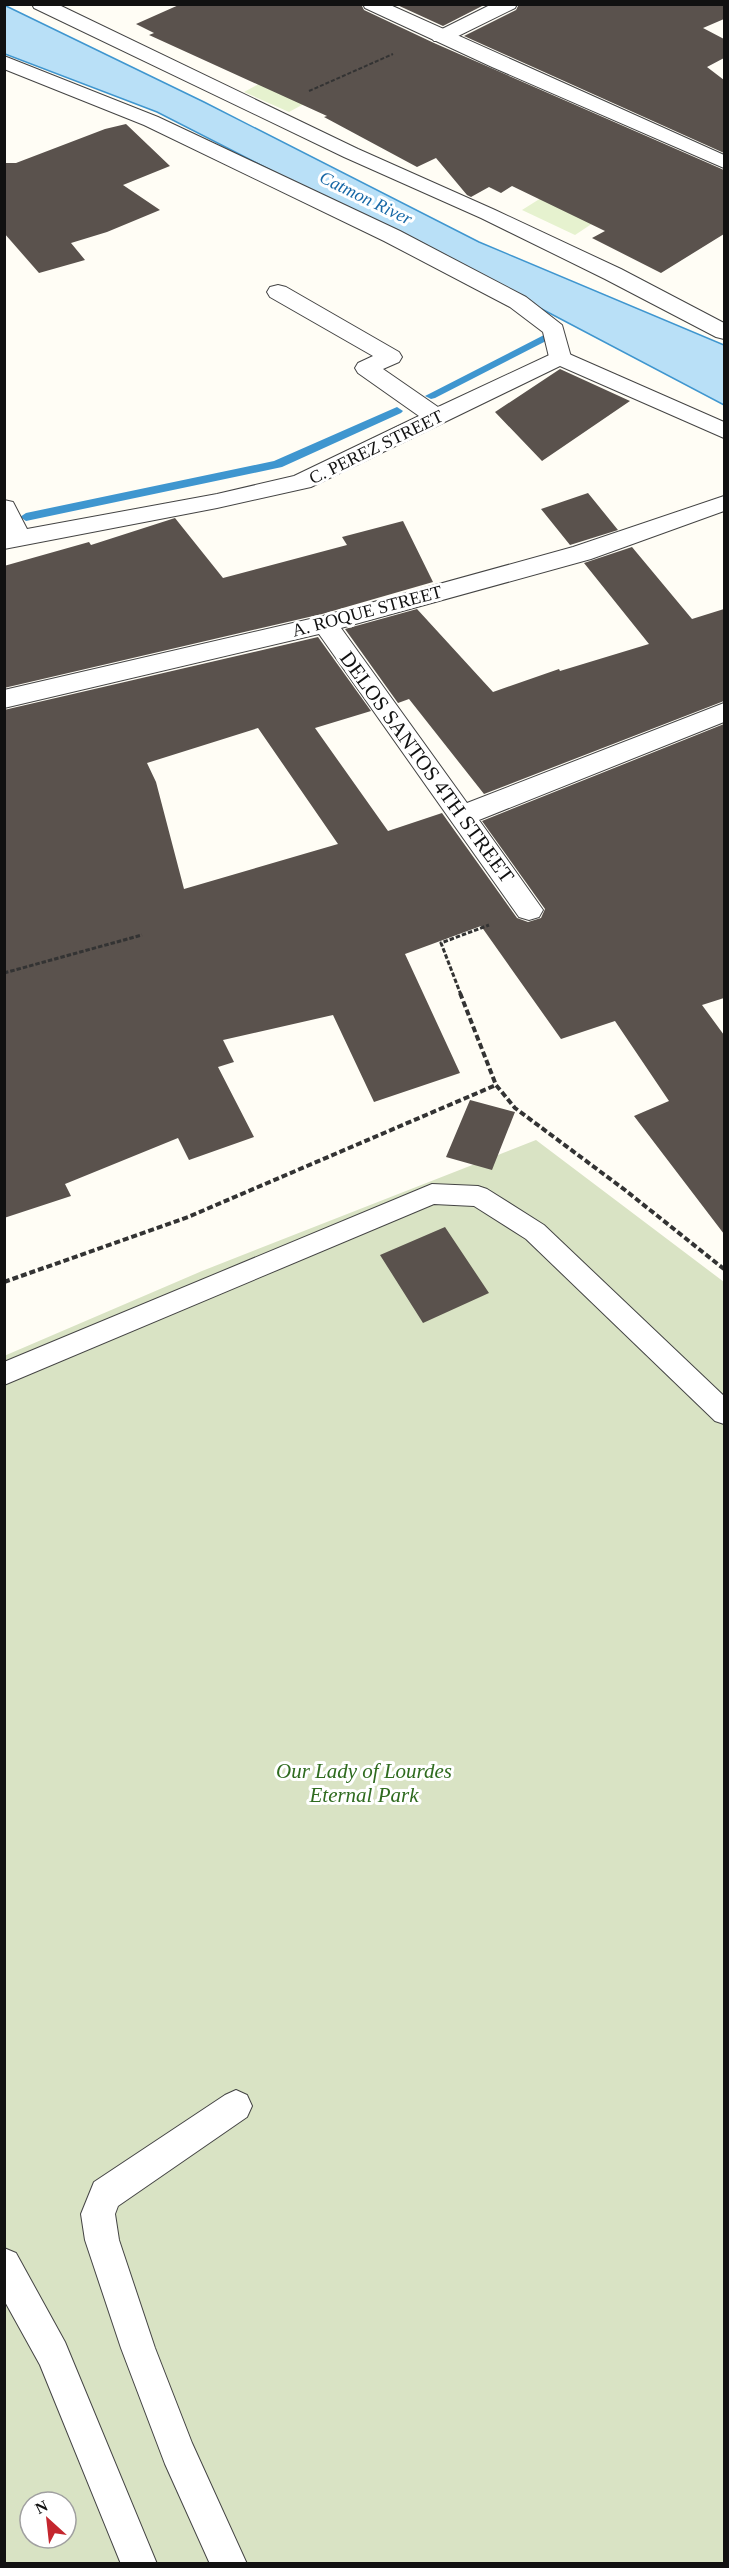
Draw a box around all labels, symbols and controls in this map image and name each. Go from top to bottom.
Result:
water label: Catmon River [316,167,416,229]
street label: C. PEREZ STREET [306,406,446,488]
street label: A. ROQUE STREET [290,581,444,641]
street label: DELOS SANTOS 4TH STREET [335,647,519,888]
park label: Our Lady of Lourdes Eternal Park [276,1759,452,1807]
north arrow [18,2490,78,2550]
text: N [32,2497,51,2517]

